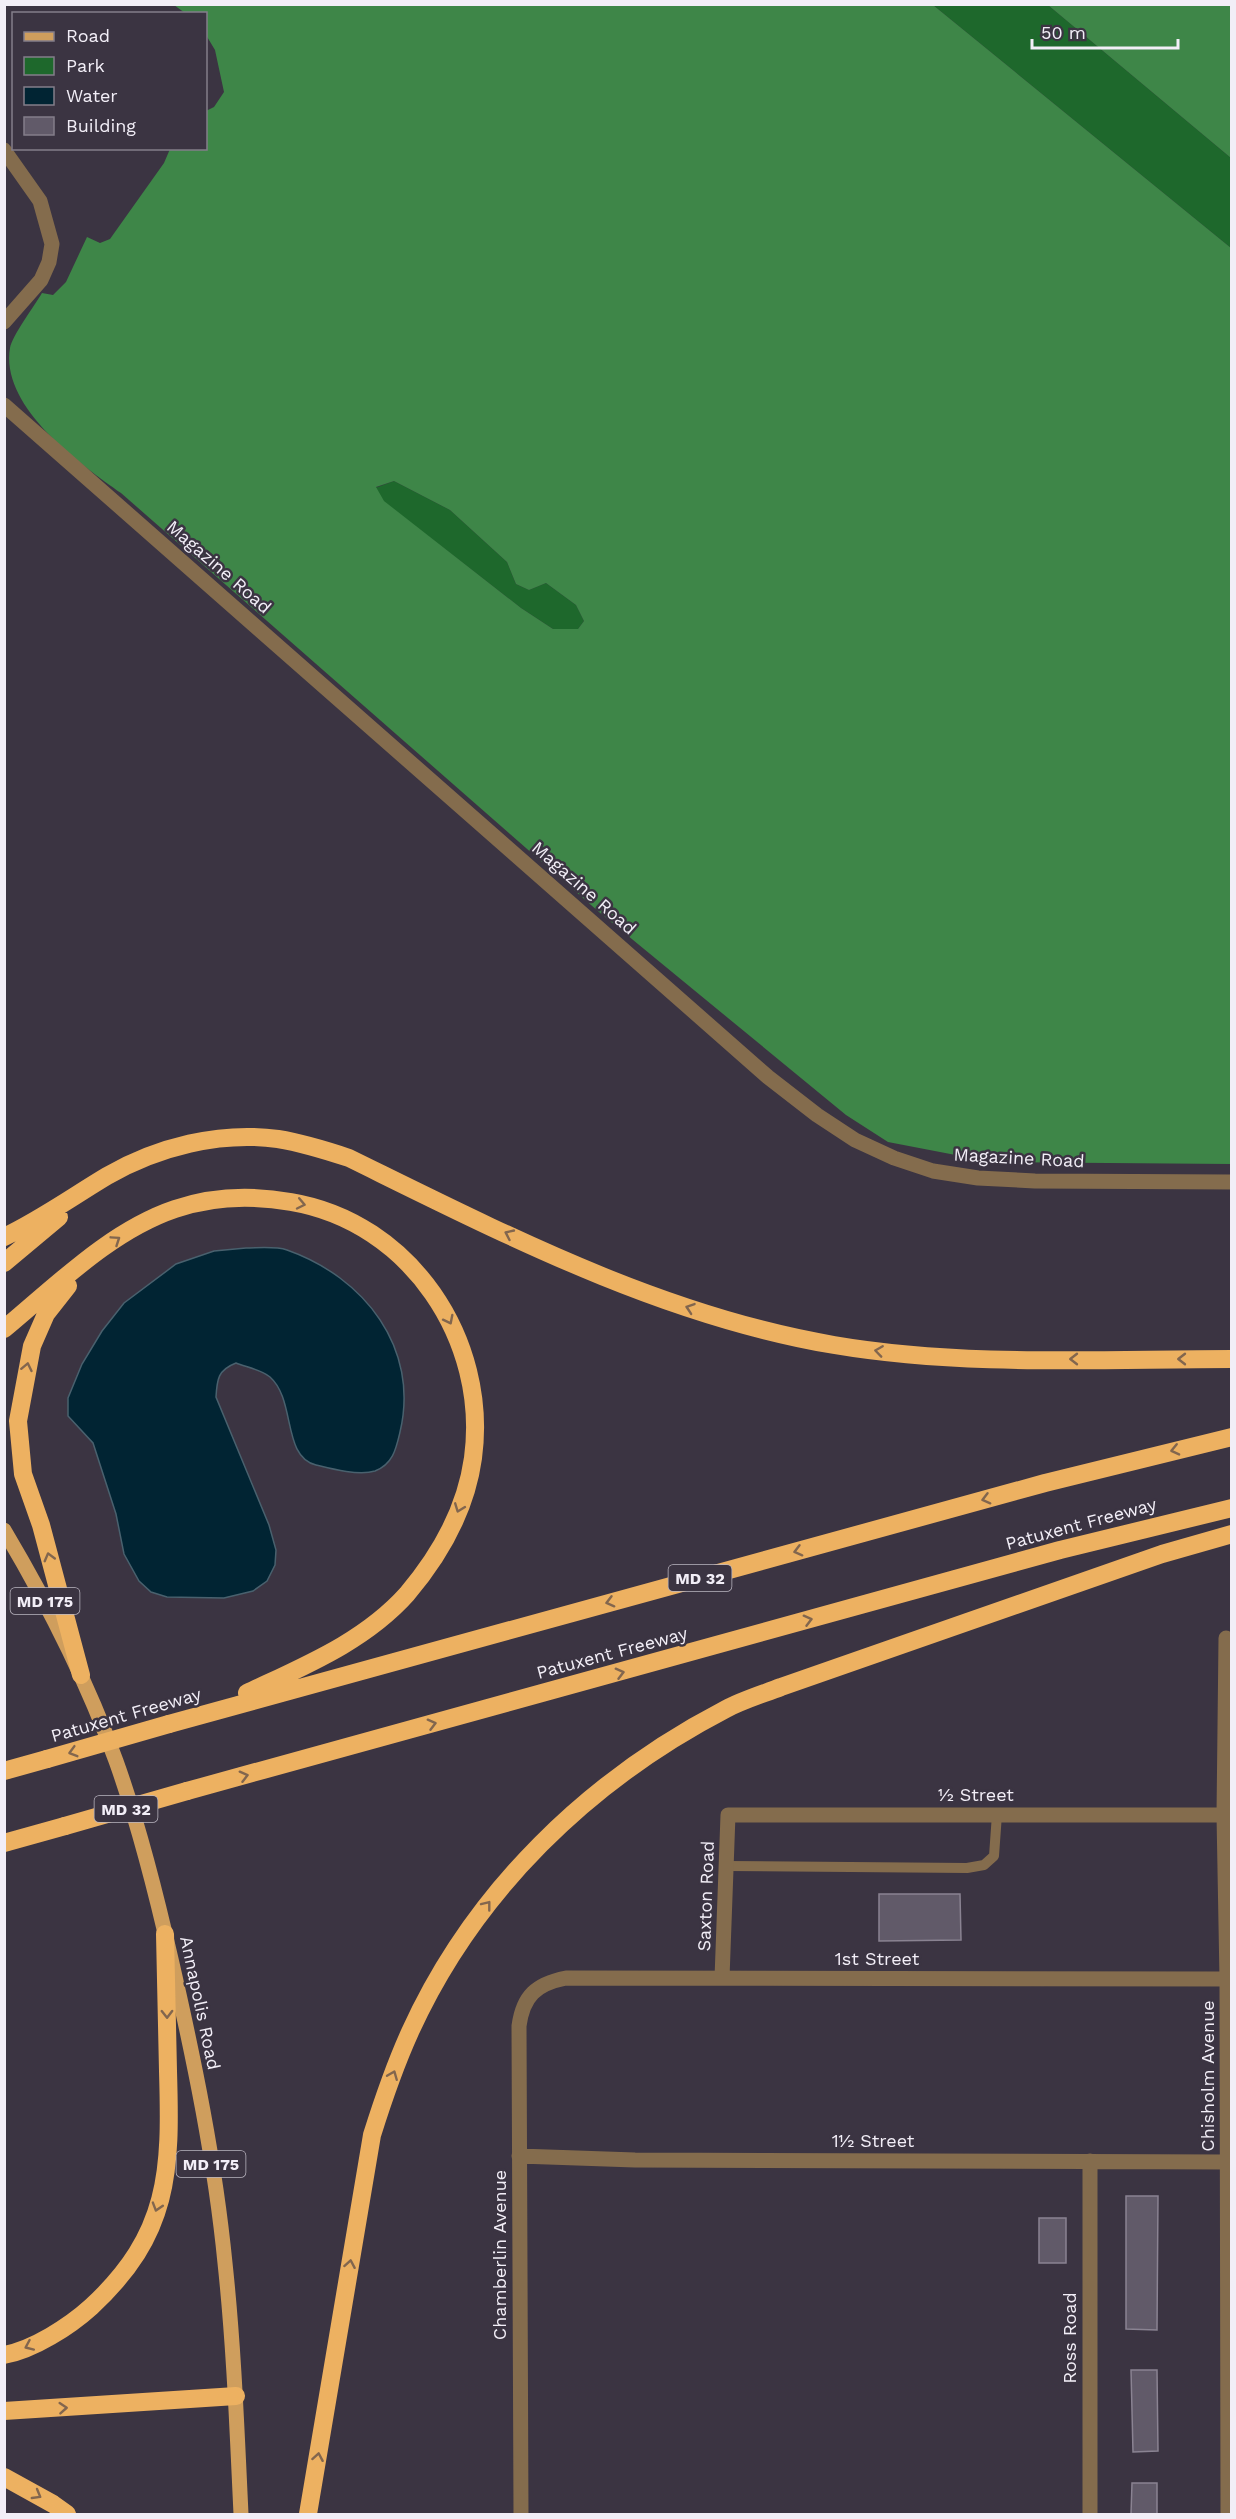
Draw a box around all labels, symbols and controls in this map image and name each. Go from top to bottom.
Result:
legend [12,12,207,150]
scale bar [1032,12,1178,50]
text: 50 m [1041,22,1086,43]
text: Road [66,25,110,46]
text: Park [66,55,105,76]
text: Water [66,85,118,106]
text: Building [66,115,136,136]
street label: Magazine Road [163,516,276,618]
street label: Magazine Road [528,837,641,939]
street label: Magazine Road [953,1144,1085,1171]
one-way arrow [295,1197,305,1210]
one-way arrow [505,1229,516,1241]
one-way arrow [109,1236,120,1247]
one-way arrow [685,1303,695,1316]
one-way arrow [442,1313,453,1324]
one-way arrow [875,1345,884,1358]
one-way arrow [1070,1353,1079,1365]
one-way arrow [1178,1353,1187,1365]
one-way arrow [20,1363,33,1373]
one-way arrow [1170,1443,1180,1456]
one-way arrow [981,1492,992,1504]
street label: Patuxent Freeway [1003,1493,1159,1554]
one-way arrow [454,1502,467,1513]
one-way arrow [793,1544,804,1556]
one-way arrow [44,1553,57,1563]
road number: MD 32 [668,1565,732,1591]
road number: MD 175 [10,1588,80,1614]
one-way arrow [605,1595,615,1608]
one-way arrow [803,1615,813,1628]
street label: Patuxent Freeway [534,1622,690,1683]
one-way arrow [615,1667,625,1680]
street label: Patuxent Freeway [48,1683,204,1746]
one-way arrow [427,1719,437,1732]
one-way arrow [68,1745,78,1757]
one-way arrow [238,1771,249,1783]
street label: ½ Street [938,1784,1014,1805]
road number: MD 32 [94,1796,158,1822]
street label: Saxton Road [693,1840,718,1952]
one-way arrow [480,1901,491,1912]
street label: Annapolis Road [176,1934,225,2072]
street label: 1st Street [835,1948,920,1969]
street label: Chisholm Avenue [1197,2000,1218,2152]
one-way arrow [161,2009,173,2018]
one-way arrow [386,2070,398,2081]
street label: 1½ Street [832,2130,915,2151]
road number: MD 175 [176,2151,246,2177]
street label: Chamberlin Avenue [489,2170,510,2340]
one-way arrow [152,2201,165,2212]
one-way arrow [343,2260,356,2270]
street label: Ross Road [1059,2292,1080,2384]
one-way arrow [24,2338,35,2350]
one-way arrow [58,2401,67,2414]
one-way arrow [311,2452,324,2462]
one-way arrow [31,2487,41,2499]

